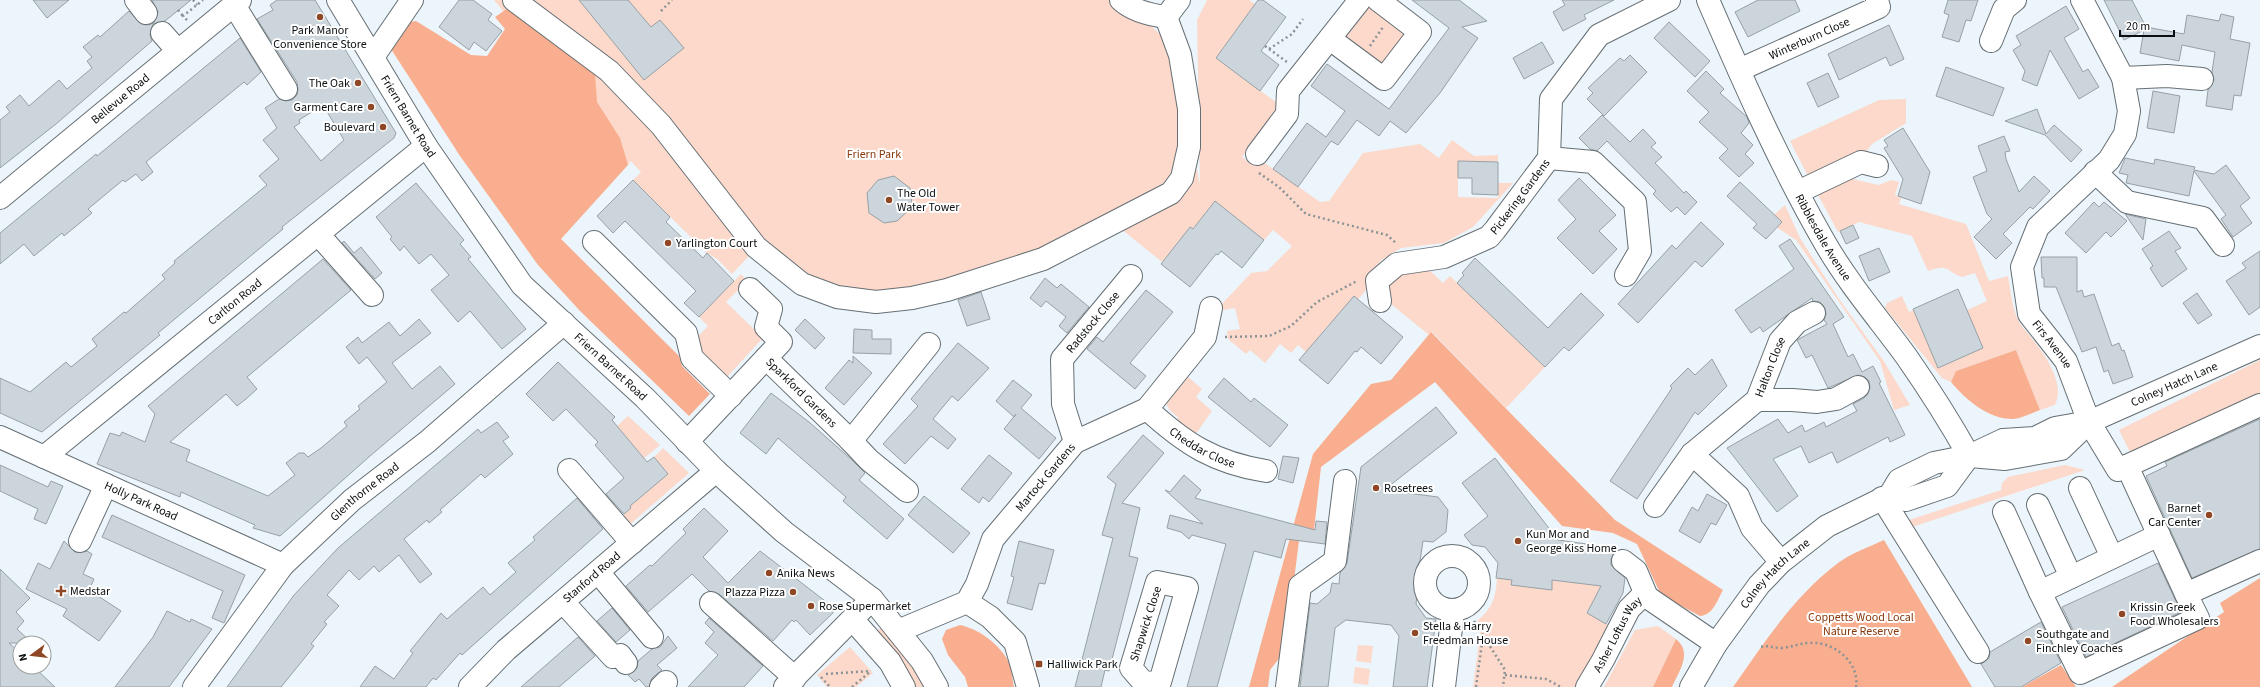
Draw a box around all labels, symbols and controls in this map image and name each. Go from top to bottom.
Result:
marker: Park Manor Convenience Store [315,12,325,22]
scale bar [2120,12,2174,38]
street label: Winterburn Close [1766,13,1852,64]
text: 20 m [2126,18,2150,35]
place label: Park Manor Convenience Store [273,22,367,53]
street label: Bellevue Road [87,69,153,128]
street label: Friern Barnet Road [377,72,440,161]
place label: The Oak [309,75,350,92]
marker: The Oak [353,78,363,88]
place label: Garment Care [294,99,363,116]
marker: Garment Care [366,102,376,112]
place label: Boulevard [324,119,375,136]
marker: Boulevard [378,122,388,132]
park label: Friern Park [847,146,901,163]
street label: Pickering Gardens [1486,155,1554,238]
place label: The Old Water Tower [897,185,960,216]
street label: Ribblesdale Avenue [1791,191,1855,284]
marker: The Old Water Tower [884,195,894,205]
place label: Yarlington Court [675,235,757,252]
marker: Yarlington Court [663,238,673,248]
street label: Carlton Road [204,274,265,329]
street label: Radstock Close [1062,287,1124,357]
street label: Firs Avenue [2028,316,2076,371]
street label: Friern Barnet Road [570,329,651,405]
street label: Halton Close [1750,332,1789,400]
street label: Sparkford Gardens [762,354,841,432]
street label: Colney Hatch Lane [2128,357,2220,411]
street label: Cheddar Close [1166,423,1237,472]
street label: Martock Gardens [1011,439,1079,515]
street label: Glenthorne Road [326,458,403,525]
street label: Holly Park Road [102,477,181,525]
place label: Rosetrees [1384,480,1433,497]
marker: Rosetrees [1371,483,1381,493]
place label: Barnet Car Center [2148,500,2202,531]
marker: Barnet Car Center [2204,510,2214,520]
place label: Kun Mor and George Kiss Home [1526,526,1617,557]
street label: Colney Hatch Lane [1736,534,1813,612]
marker: Kun Mor and George Kiss Home [1513,536,1523,546]
street label: Stanford Road [559,547,624,607]
place label: Anika News [777,565,835,582]
marker: Anika News [764,568,774,578]
place label: Medstar [70,583,111,600]
place label: Plazza Pizza [725,584,785,601]
street label: Shapwick Close [1126,584,1166,664]
marker: Medstar [55,585,67,597]
marker: Plazza Pizza [788,587,798,597]
street label: Asher Loftus Way [1589,592,1646,675]
place label: Rose Supermarket [819,598,911,615]
place label: Krissin Greek Food Wholesalers [2130,599,2219,630]
marker: Rose Supermarket [806,601,816,611]
park label: Coppetts Wood Local Nature Reserve [1808,609,1914,640]
marker: Krissin Greek Food Wholesalers [2117,609,2127,619]
place label: Stella & Harry Freedman House [1423,618,1508,649]
place label: Southgate and Finchley Coaches [2036,626,2123,657]
marker: Stella & Harry Freedman House [1410,628,1420,638]
north arrow [12,635,52,675]
marker: Southgate and Finchley Coaches [2023,636,2033,646]
text: N [15,652,31,663]
place label: Halliwick Park [1047,656,1118,673]
marker: Halliwick Park [1034,659,1044,669]

